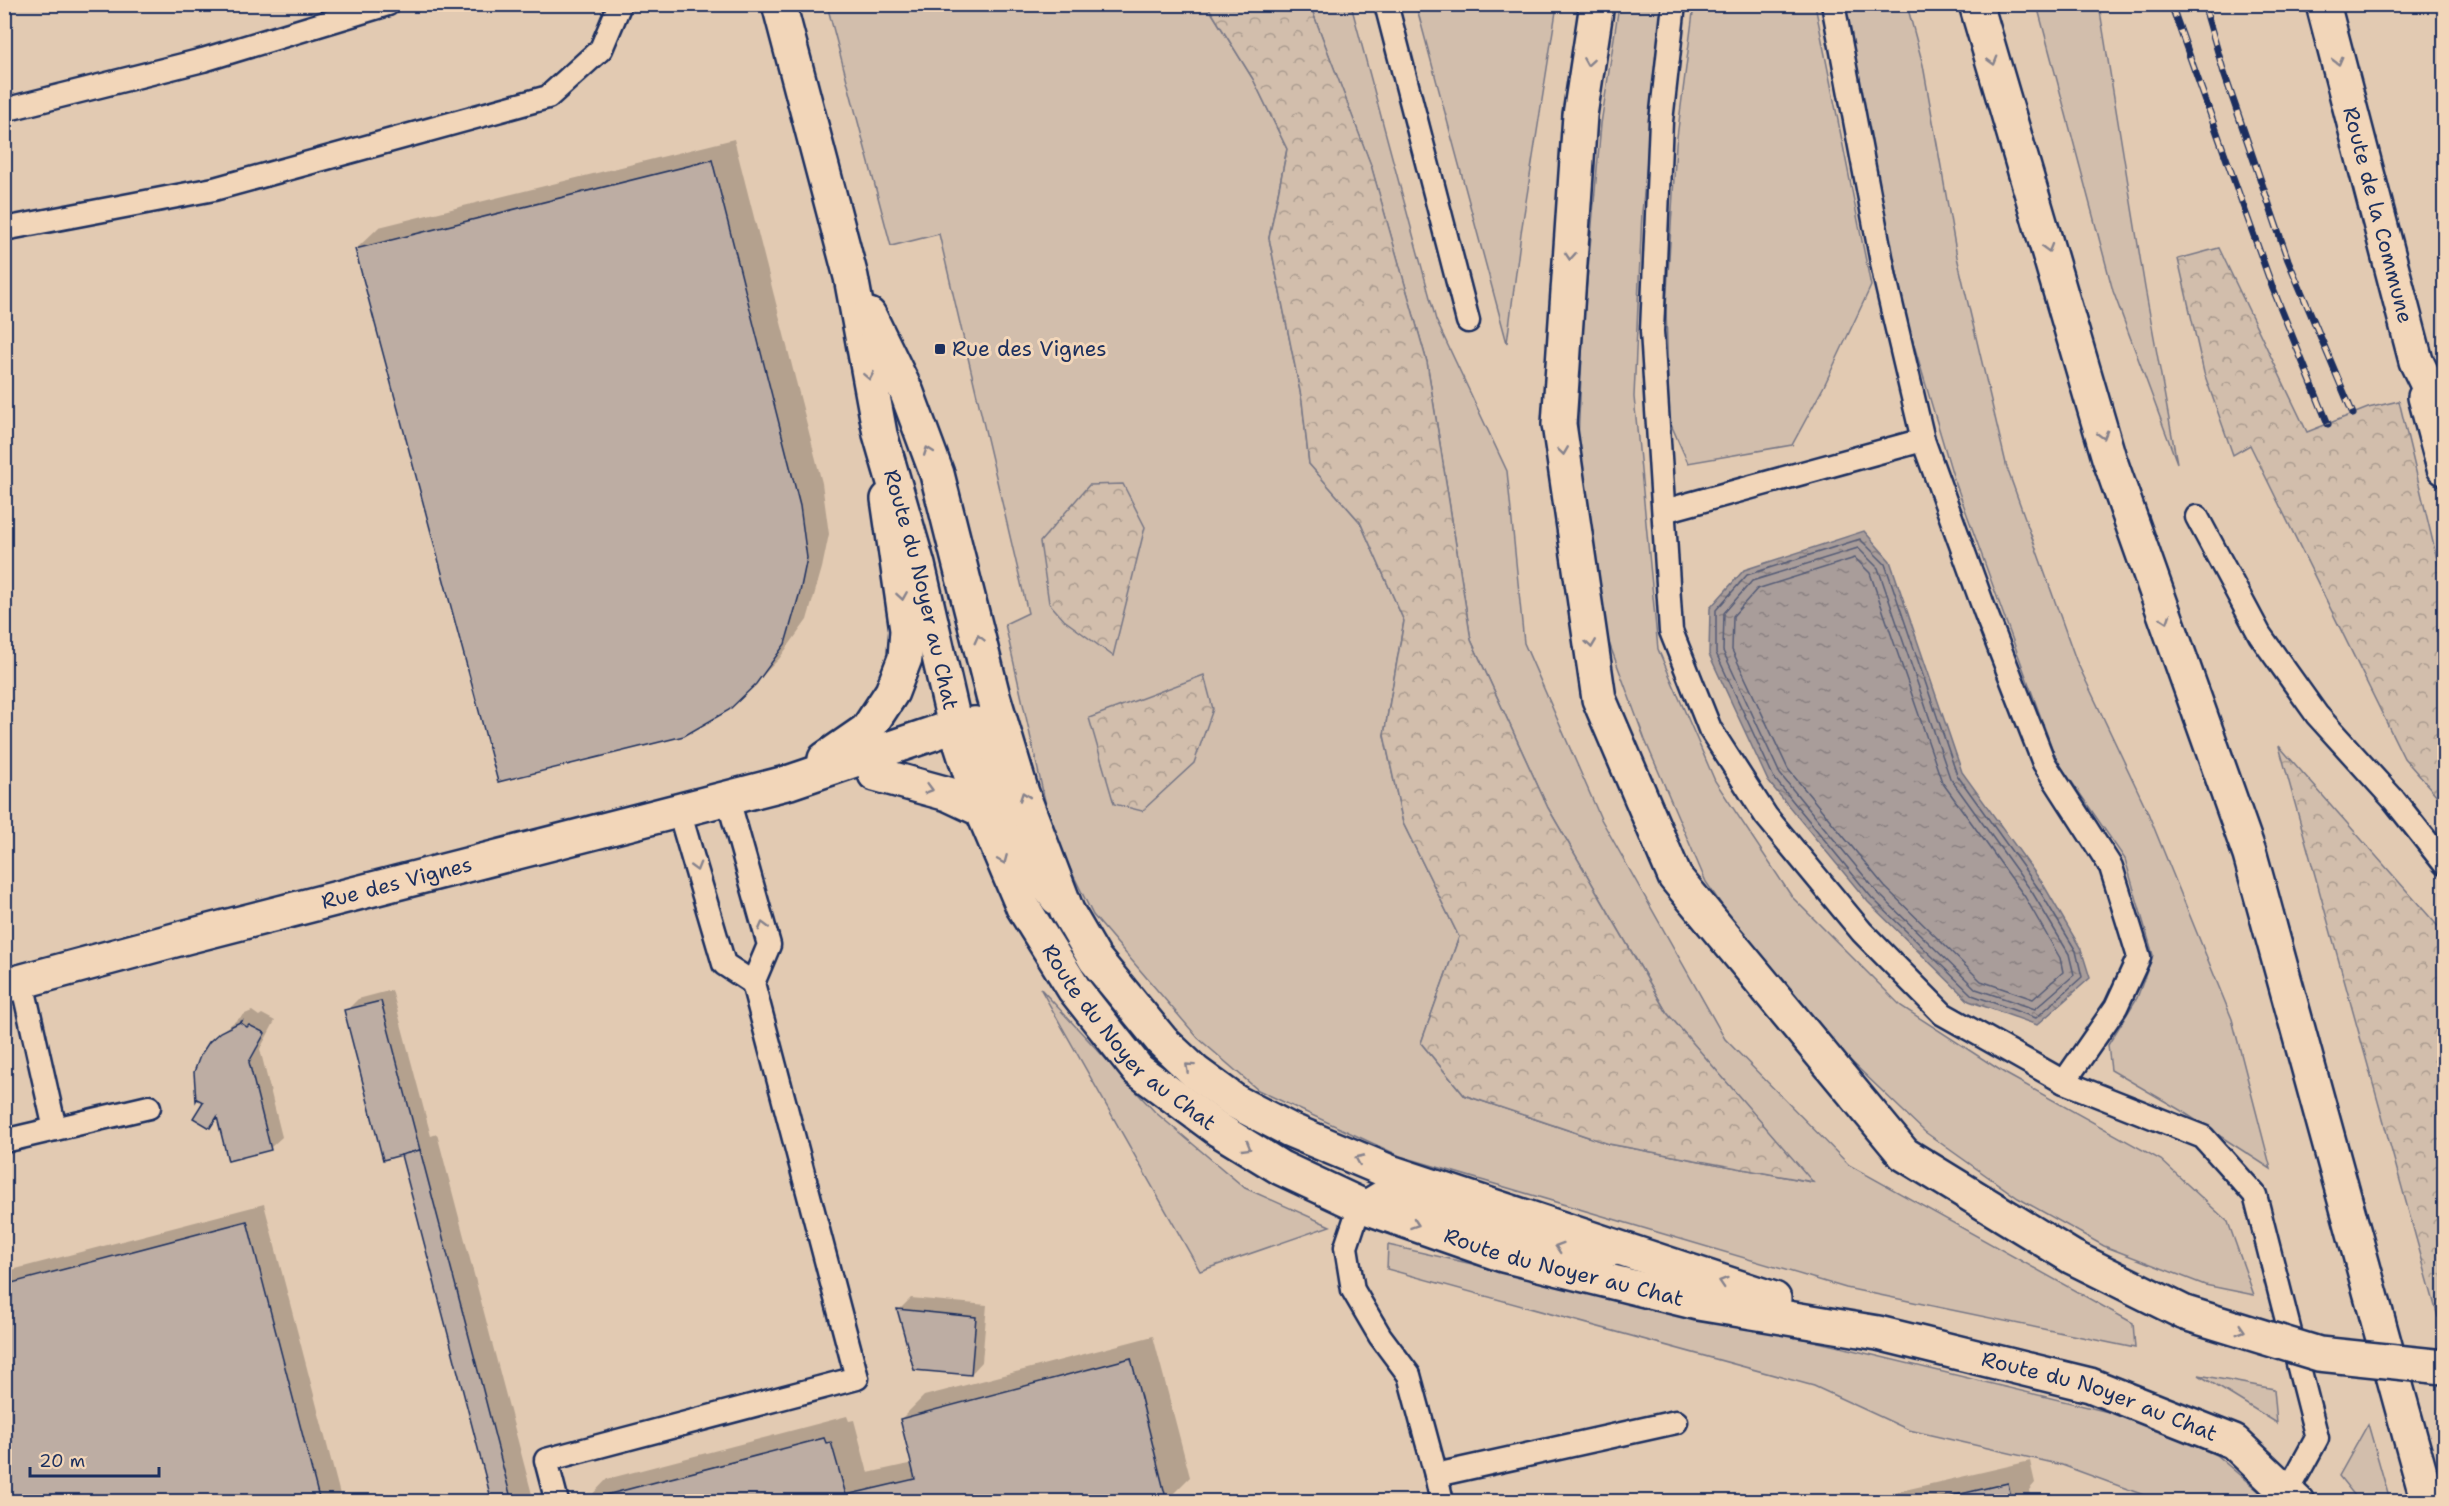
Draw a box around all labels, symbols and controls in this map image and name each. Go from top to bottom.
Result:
one-way arrow [1986,55,1998,66]
one-way arrow [2330,56,2343,66]
one-way arrow [1582,58,1594,67]
street label: Route de la Commune [2336,104,2420,326]
one-way arrow [2041,242,2053,253]
one-way arrow [1564,252,1577,261]
place label: Rue des Vignes [952,335,1107,363]
marker: Rue des Vignes [933,342,947,356]
one-way arrow [862,370,875,380]
one-way arrow [2096,429,2108,440]
one-way arrow [923,446,936,457]
one-way arrow [1556,446,1568,455]
street label: Route du Noyer au Chat [877,466,965,713]
one-way arrow [895,592,907,601]
one-way arrow [2159,613,2172,624]
one-way arrow [974,634,987,644]
one-way arrow [1584,639,1596,648]
one-way arrow [923,782,934,794]
one-way arrow [1018,792,1031,802]
street label: Rue des Vignes [318,850,475,916]
one-way arrow [996,854,1008,865]
one-way arrow [689,861,701,872]
one-way arrow [758,921,771,931]
street label: Route du Noyer au Chat [1036,939,1222,1137]
one-way arrow [1185,1063,1196,1074]
one-way arrow [1241,1140,1251,1151]
one-way arrow [1355,1154,1366,1166]
one-way arrow [1409,1217,1420,1230]
street label: Route du Noyer au Chat [1440,1221,1686,1313]
one-way arrow [1554,1242,1565,1254]
one-way arrow [1718,1277,1729,1289]
one-way arrow [2235,1323,2246,1335]
street label: Route du Noyer au Chat [1979,1345,2221,1448]
scale bar [30,1440,159,1478]
text: 20 m [39,1449,85,1473]

